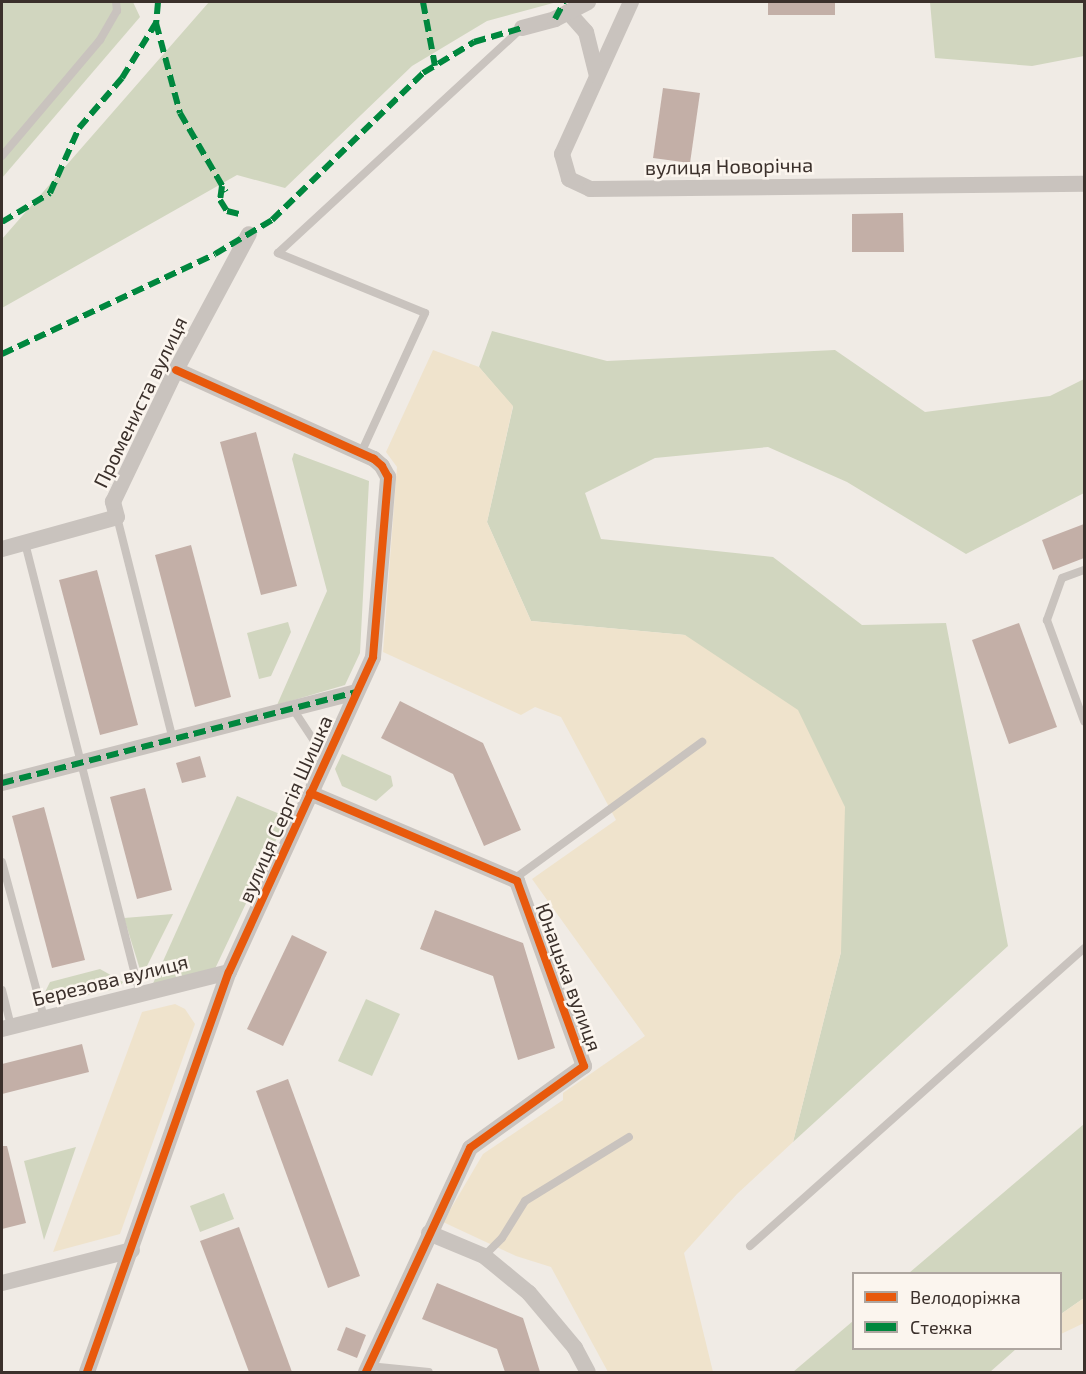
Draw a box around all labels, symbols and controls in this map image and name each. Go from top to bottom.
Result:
street label: вулиця Новорічна [645,153,813,179]
street label: Промениста вулиця [88,313,192,491]
street label: вулиця Сергія Шишка [233,712,337,906]
street label: Юнацька вулиця [531,899,607,1055]
street label: Березова вулиця [30,949,190,1011]
legend [852,1272,1062,1350]
text: Велодоріжка [910,1286,1021,1308]
text: Стежка [910,1316,972,1338]

